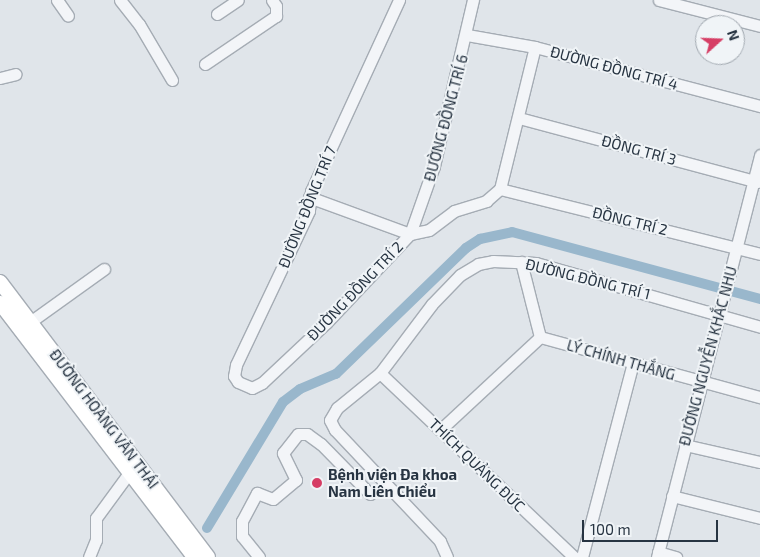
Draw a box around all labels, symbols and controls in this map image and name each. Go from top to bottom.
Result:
north arrow [695,15,745,65]
text: N [724,27,743,43]
street label: ĐƯỜNG ĐỒNG TRÍ 4 [548,42,680,94]
street label: ĐƯỜNG ĐỒNG TRÍ 6 [420,52,472,184]
street label: ĐỒNG TRÍ 3 [599,131,679,169]
street label: ĐƯỜNG ĐỒNG TRÍ 7 [274,143,340,271]
street label: ĐỒNG TRÍ 2 [590,203,670,239]
street label: ĐƯỜNG ĐỒNG TRÍ 2 [303,238,407,344]
street label: ĐƯỜNG ĐỒNG TRÍ 1 [524,255,652,303]
street label: ĐƯỜNG NGUYỄN KHẮC NHU [675,264,741,448]
street label: LÝ CHÍNH THẮNG [564,336,678,384]
street label: ĐƯỜNG HOÀNG VĂN THÁI [46,346,162,492]
street label: THÍCH QUẢNG ĐỨC [425,415,529,515]
place label: Bệnh viện Đa khoa Nam Liên Chiểu [328,465,458,500]
marker: Bệnh viện Đa khoa Nam Liên Chiểu [310,476,324,490]
scale bar [585,510,721,542]
text: 100 m [590,520,631,538]

